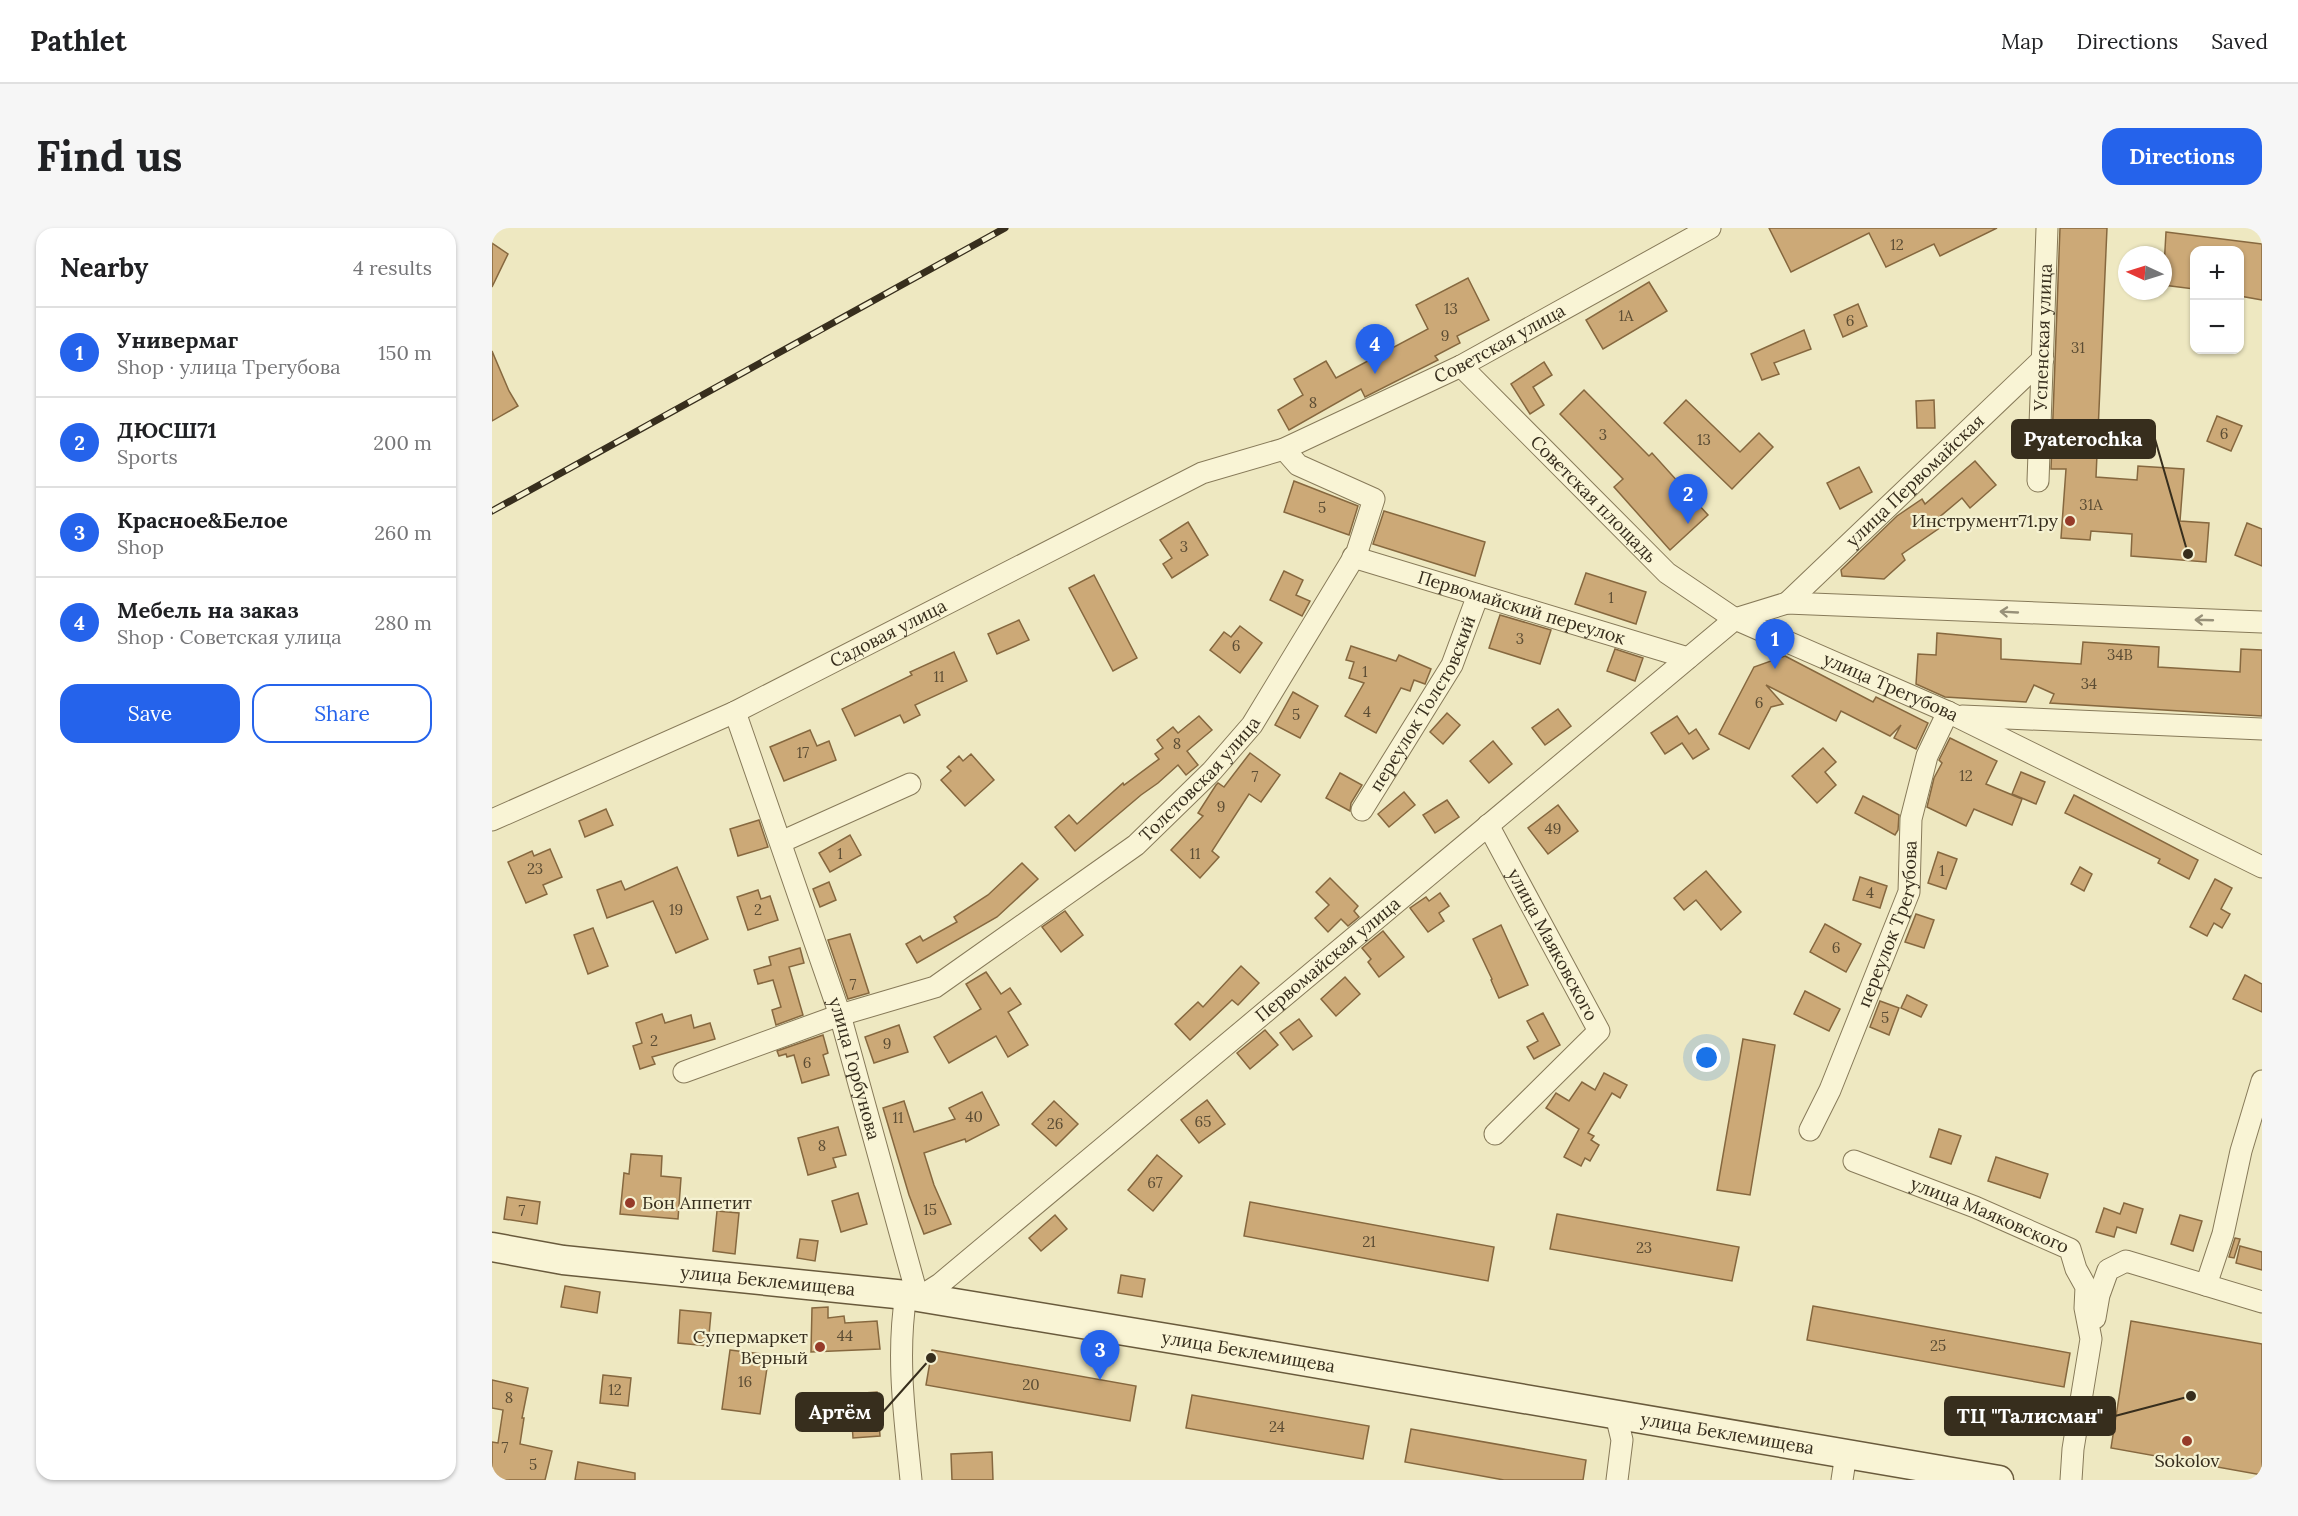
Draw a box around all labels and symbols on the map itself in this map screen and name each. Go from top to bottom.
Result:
house number: 12 [1890,235,1904,254]
north arrow [2118,246,2172,300]
street label: Успенская улица [2028,263,2057,412]
street label: Советская улица [1430,299,1569,388]
house number: 13 [1444,299,1458,318]
house number: 1А [1618,306,1634,325]
house number: 6 [1846,311,1854,330]
pin: 4 [1356,324,1394,374]
house number: 9 [1441,326,1449,345]
house number: 31 [2071,338,2085,357]
house number: 8 [1309,393,1317,412]
street label: улица Первомайская [1841,409,1989,552]
callout: Pyaterochka [2012,420,2155,458]
house number: 6 [2220,424,2228,443]
house number: 3 [1599,425,1607,444]
text: Pyaterochka [2024,426,2143,451]
street label: Советская площадь [1526,430,1662,568]
house number: 13 [1697,430,1711,449]
pin: 2 [1668,474,1708,524]
house number: 31А [2079,495,2103,514]
house number: 5 [1318,498,1326,517]
place label: Инструмент71.ру [1912,509,2058,532]
marker: Инструмент71.ру [2063,514,2077,528]
house number: 3 [1180,537,1188,556]
street label: Первомайский переулок [1415,565,1629,650]
house number: 1 [1608,588,1614,607]
street label: Садовая улица [826,594,950,673]
one-way arrow [1999,606,2019,617]
street label: переулок Толстовский [1364,612,1480,796]
one-way arrow [2194,614,2214,625]
pin: 1 [1756,620,1794,669]
house number: 3 [1516,629,1524,648]
house number: 6 [1232,636,1240,655]
house number: 34В [2107,645,2133,664]
street label: улица Трегубова [1820,647,1962,726]
house number: 1 [1362,662,1368,681]
house number: 11 [934,667,944,686]
house number: 34 [2081,674,2097,693]
house number: 6 [1755,693,1763,712]
house number: 4 [1363,702,1371,721]
house number: 5 [1292,705,1300,724]
street label: Толстовская улица [1134,713,1265,846]
house number: 8 [1173,734,1181,753]
house number: 17 [797,743,809,762]
house number: 12 [1959,766,1973,785]
house number: 7 [1252,767,1259,786]
house number: 9 [1217,797,1225,816]
house number: 49 [1545,819,1561,838]
street label: переулок Трегубова [1852,840,1921,1011]
house number: 1 [837,844,843,863]
house number: 11 [1190,844,1200,863]
house number: 23 [527,859,543,878]
house number: 1 [1939,861,1945,880]
street label: улица Маяковского [1503,864,1603,1025]
house number: 4 [1866,883,1874,902]
street label: Первомайская улица [1250,892,1405,1027]
house number: 19 [669,900,683,919]
house number: 2 [754,900,762,919]
house number: 6 [1832,938,1840,957]
house number: 7 [850,975,857,994]
street label: улица Горбунова [824,994,886,1142]
house number: 5 [1881,1008,1889,1027]
house number: 2 [650,1031,658,1050]
house number: 9 [883,1034,891,1053]
your location [1692,1043,1721,1072]
house number: 6 [803,1053,811,1072]
house number: 40 [965,1107,983,1126]
house number: 11 [893,1108,903,1127]
house number: 65 [1195,1112,1211,1131]
house number: 26 [1047,1114,1063,1133]
house number: 8 [818,1136,826,1155]
street label: улица Маяковского [1907,1172,2073,1258]
house number: 67 [1147,1173,1163,1192]
place label: Бон Аппетит [642,1191,752,1214]
marker: Бон Аппетит [623,1196,637,1210]
house number: 15 [923,1200,937,1219]
house number: 7 [519,1201,526,1220]
house number: 21 [1362,1232,1376,1251]
house number: 23 [1636,1238,1652,1257]
street label: улица Беклемищева [679,1260,856,1301]
place label: Супермаркет Верный [693,1325,808,1369]
street label: улица Беклемищева [1160,1325,1337,1377]
house number: 44 [837,1326,853,1345]
pin: 3 [1080,1330,1120,1380]
house number: 25 [1930,1336,1946,1355]
marker: Супермаркет Верный [813,1340,827,1354]
house number: 16 [738,1372,752,1391]
house number: 20 [1022,1375,1040,1394]
house number: 12 [608,1380,622,1399]
house number: 8 [505,1388,513,1407]
callout: Артём [796,1393,883,1431]
callout: ТЦ "Талисман" [1945,1397,2115,1435]
text: Артём [809,1399,871,1424]
text: ТЦ "Талисман" [1957,1403,2103,1428]
street label: улица Беклемищева [1639,1407,1816,1459]
house number: 24 [1269,1417,1285,1436]
marker: Sokolov [2180,1434,2194,1448]
house number: 7 [502,1438,509,1457]
place label: Sokolov [2154,1449,2221,1472]
house number: 5 [529,1455,537,1474]

